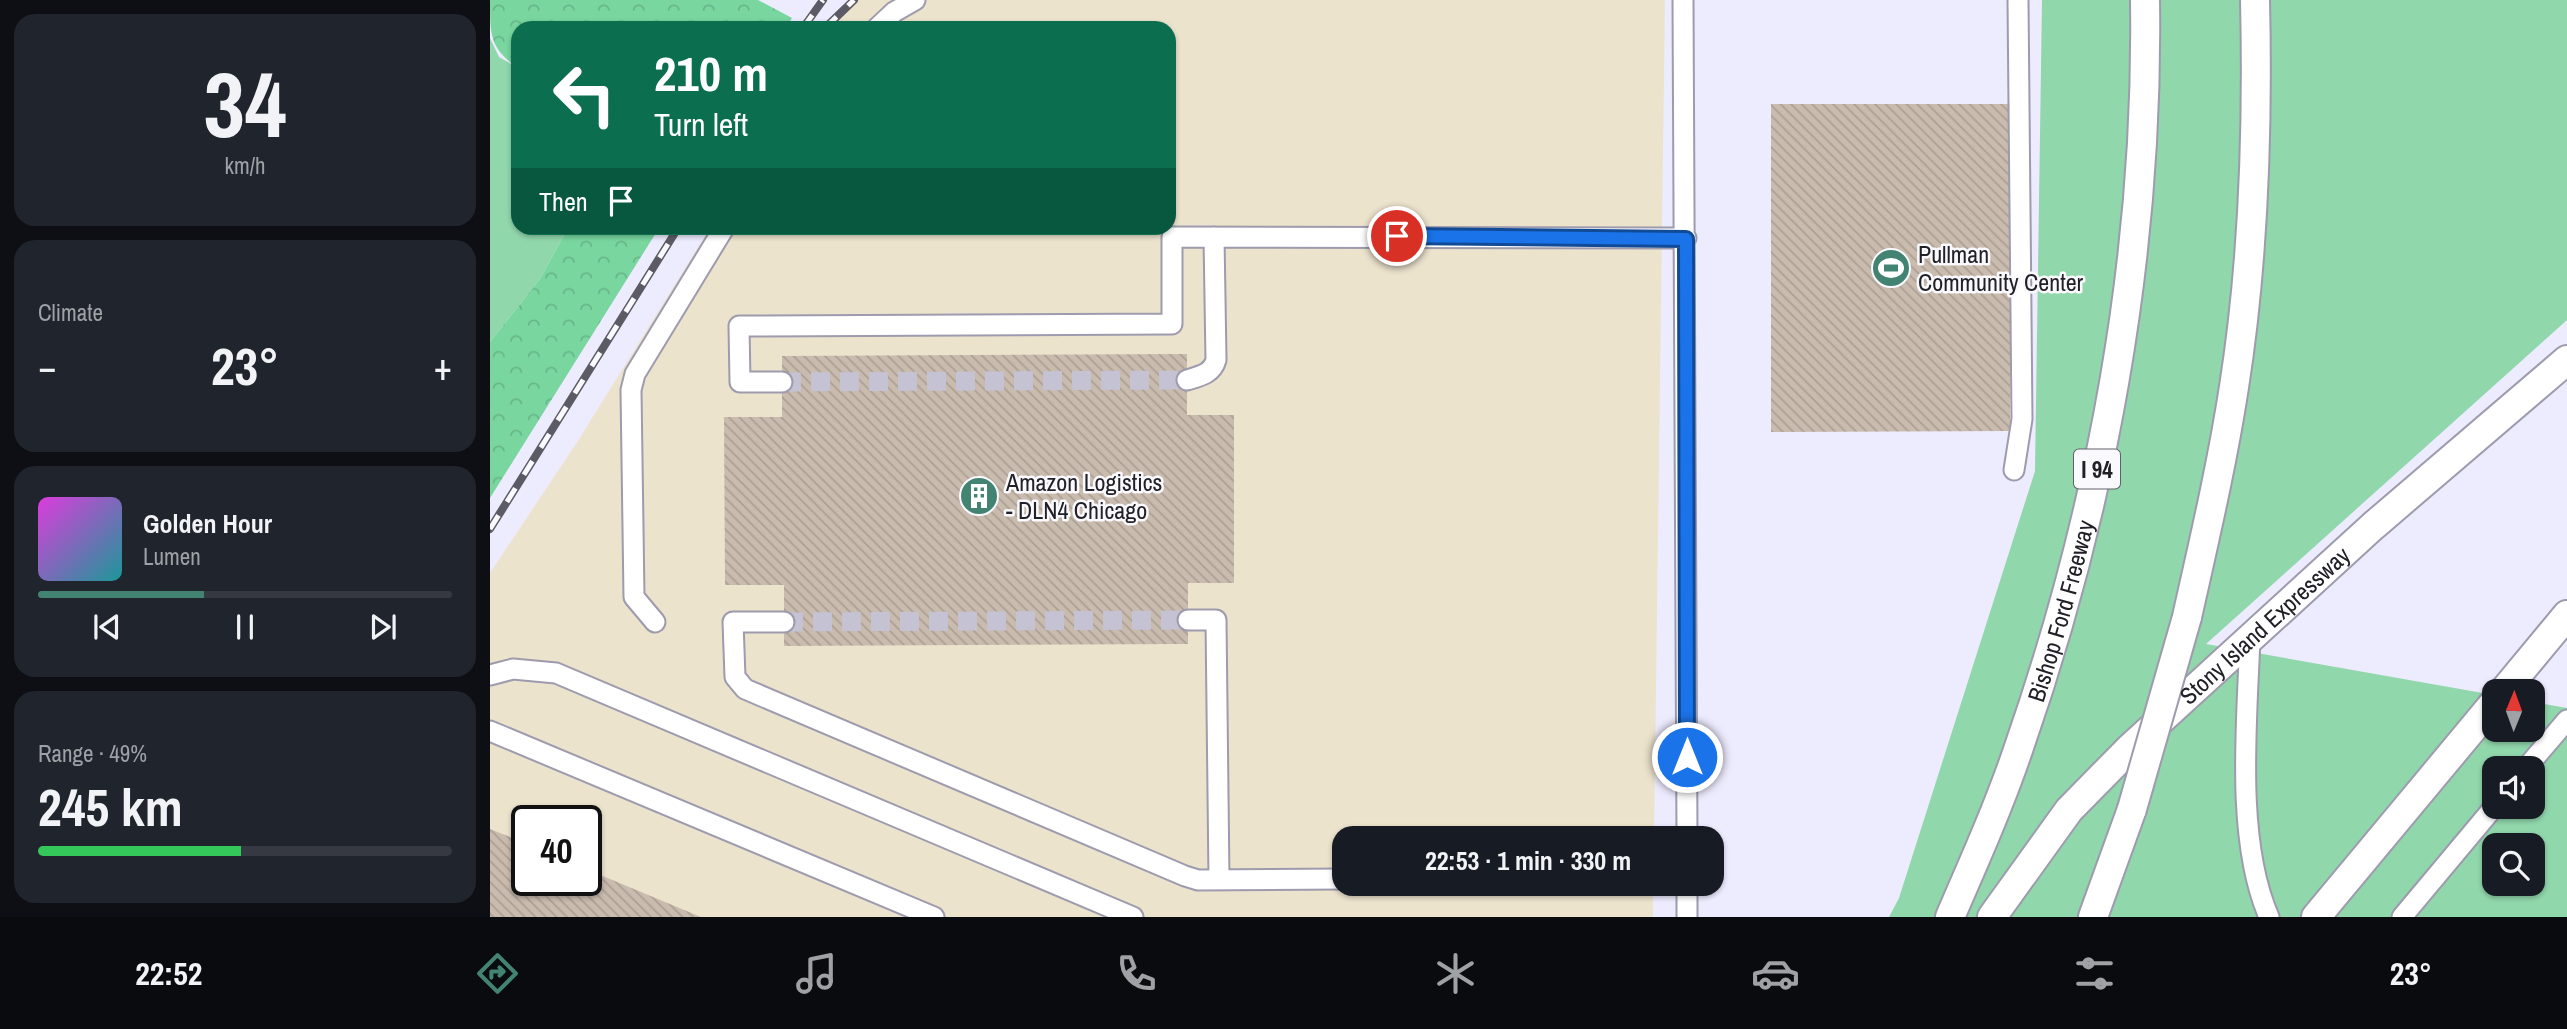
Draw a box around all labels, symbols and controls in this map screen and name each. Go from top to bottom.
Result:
text: 210 m [654,40,768,106]
text: 34 [204,43,287,165]
icon: left [539,49,630,140]
text: Turn left [654,103,748,146]
text: km/h [225,150,265,181]
icon: arrive [602,182,640,220]
text: Then [539,184,588,219]
pin [1367,206,1427,266]
icon: arrive [1378,217,1416,255]
place label: Pullman Community Center [1918,238,2084,298]
sports icon: Pullman Community Center [1870,247,1912,289]
text: Climate [38,297,103,328]
text: 23° [211,331,279,401]
text: − [38,341,56,392]
text: + [434,341,452,392]
road number: I 94 [2074,449,2120,489]
place label: Amazon Logistics - DLN4 Chicago [1005,466,1162,526]
building icon: Amazon Logistics - DLN4 Chicago [958,475,1000,517]
text: Golden Hour [143,506,272,541]
street label: Bishop Ford Freeway [2019,517,2101,706]
street label: Stony Island Expressway [2172,539,2357,711]
text: Lumen [143,541,201,572]
icon: previous [88,608,126,646]
icon: pause [226,608,264,646]
icon: next [364,608,402,646]
north arrow [2482,679,2544,742]
map controls [2482,679,2545,896]
position arrow [1650,720,1724,794]
text: Range · 49% [38,738,147,769]
button: sound [2482,756,2545,819]
text: 245 km [38,772,183,842]
speed limit sign: 40 [511,805,602,896]
button: search [2482,833,2545,896]
text: 22:53 · 1 min · 330 m [1425,843,1631,878]
icon: directions [473,949,522,998]
icon: music [792,949,841,998]
icon: phone [1112,949,1161,998]
icon: climate [1431,949,1480,998]
icon: car [1751,949,1800,998]
icon: filters [2070,949,2119,998]
text: 22:52 [135,952,202,995]
text: 23° [2390,952,2432,995]

